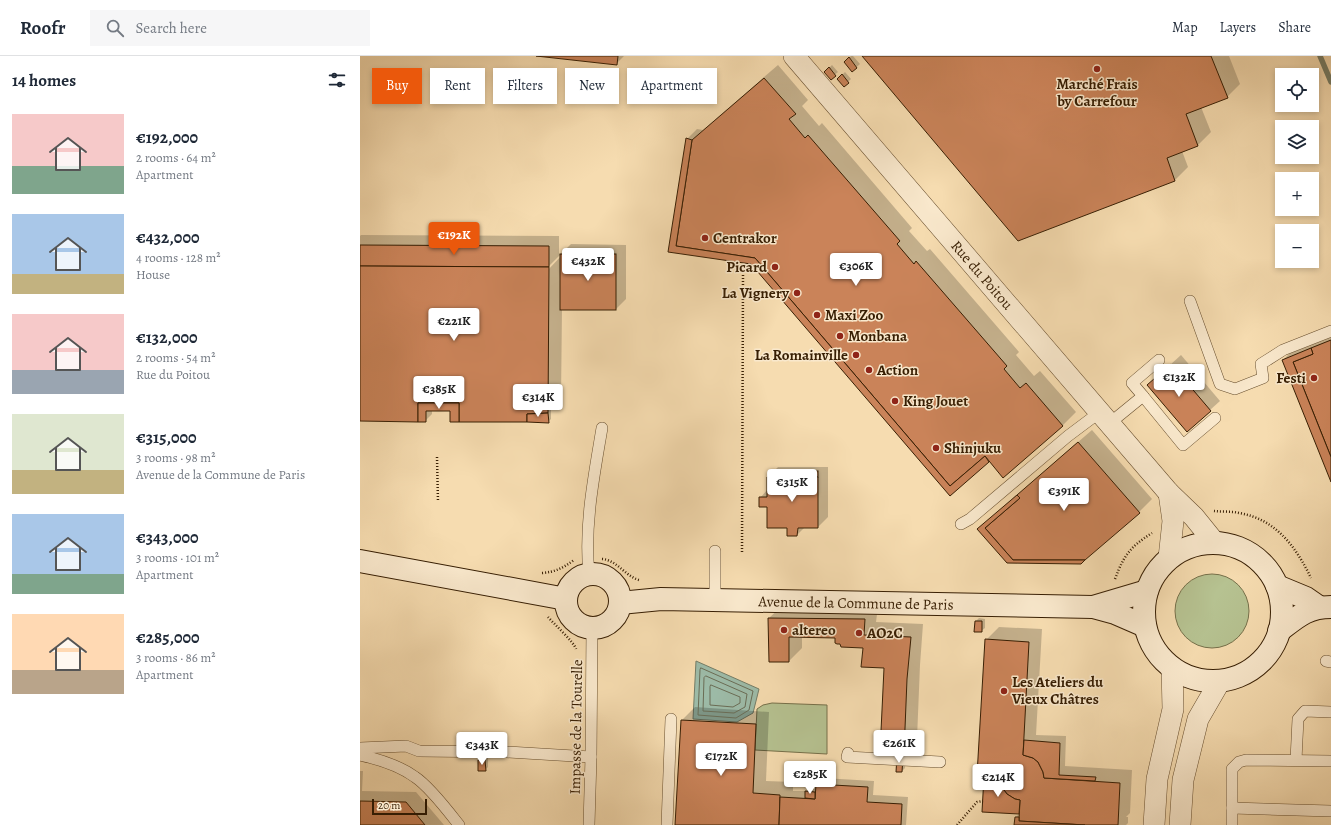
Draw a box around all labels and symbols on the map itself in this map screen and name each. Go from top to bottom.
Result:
marker: Marché Frais by Carrefour [1092,64,1102,74]
place label: Marché Frais by Carrefour [1056,74,1138,111]
pin: €192K [426,222,482,256]
place label: Centrakor [713,228,777,248]
marker: Centrakor [700,233,710,243]
street label: Rue du Poitou [946,236,1018,314]
pin: €432K [560,248,616,282]
pin: €306K [828,253,884,287]
place label: Picard [726,257,768,277]
marker: Picard [770,262,780,272]
place label: La Vignery [722,283,790,303]
marker: La Vignery [792,288,802,298]
place label: Maxi Zoo [825,305,883,325]
pin: €221K [426,308,482,342]
marker: Maxi Zoo [812,310,822,320]
place label: Monbana [848,326,908,346]
marker: Monbana [835,331,845,341]
place label: La Romainville [755,345,848,365]
marker: La Romainville [851,350,861,360]
place label: Action [876,360,919,380]
pin: €132K [1151,364,1207,398]
marker: Action [864,365,874,375]
place label: Festi [1276,368,1307,388]
marker: Festi [1309,373,1319,383]
pin: €385K [411,376,467,410]
pin: €314K [510,384,566,418]
place label: King Jouet [903,391,968,411]
marker: King Jouet [890,396,900,406]
place label: Shinjuku [944,438,1002,458]
marker: Shinjuku [931,443,941,453]
pin: €315K [764,469,820,503]
pin: €391K [1036,478,1092,512]
street label: Avenue de la Commune de Paris [757,591,954,615]
place label: altereo [792,620,836,640]
place label: AO2C [866,623,903,643]
marker: altereo [779,625,789,635]
marker: AO2C [854,628,864,638]
street label: Impasse de la Tourelle [565,659,587,795]
place label: Les Ateliers du Vieux Châtres [1011,672,1104,709]
marker: Les Ateliers du Vieux Châtres [999,686,1009,696]
pin: €261K [871,730,927,764]
pin: €343K [454,732,510,766]
pin: €172K [693,743,749,777]
pin: €285K [782,761,838,795]
pin: €214K [970,764,1026,798]
scale bar [372,797,427,816]

